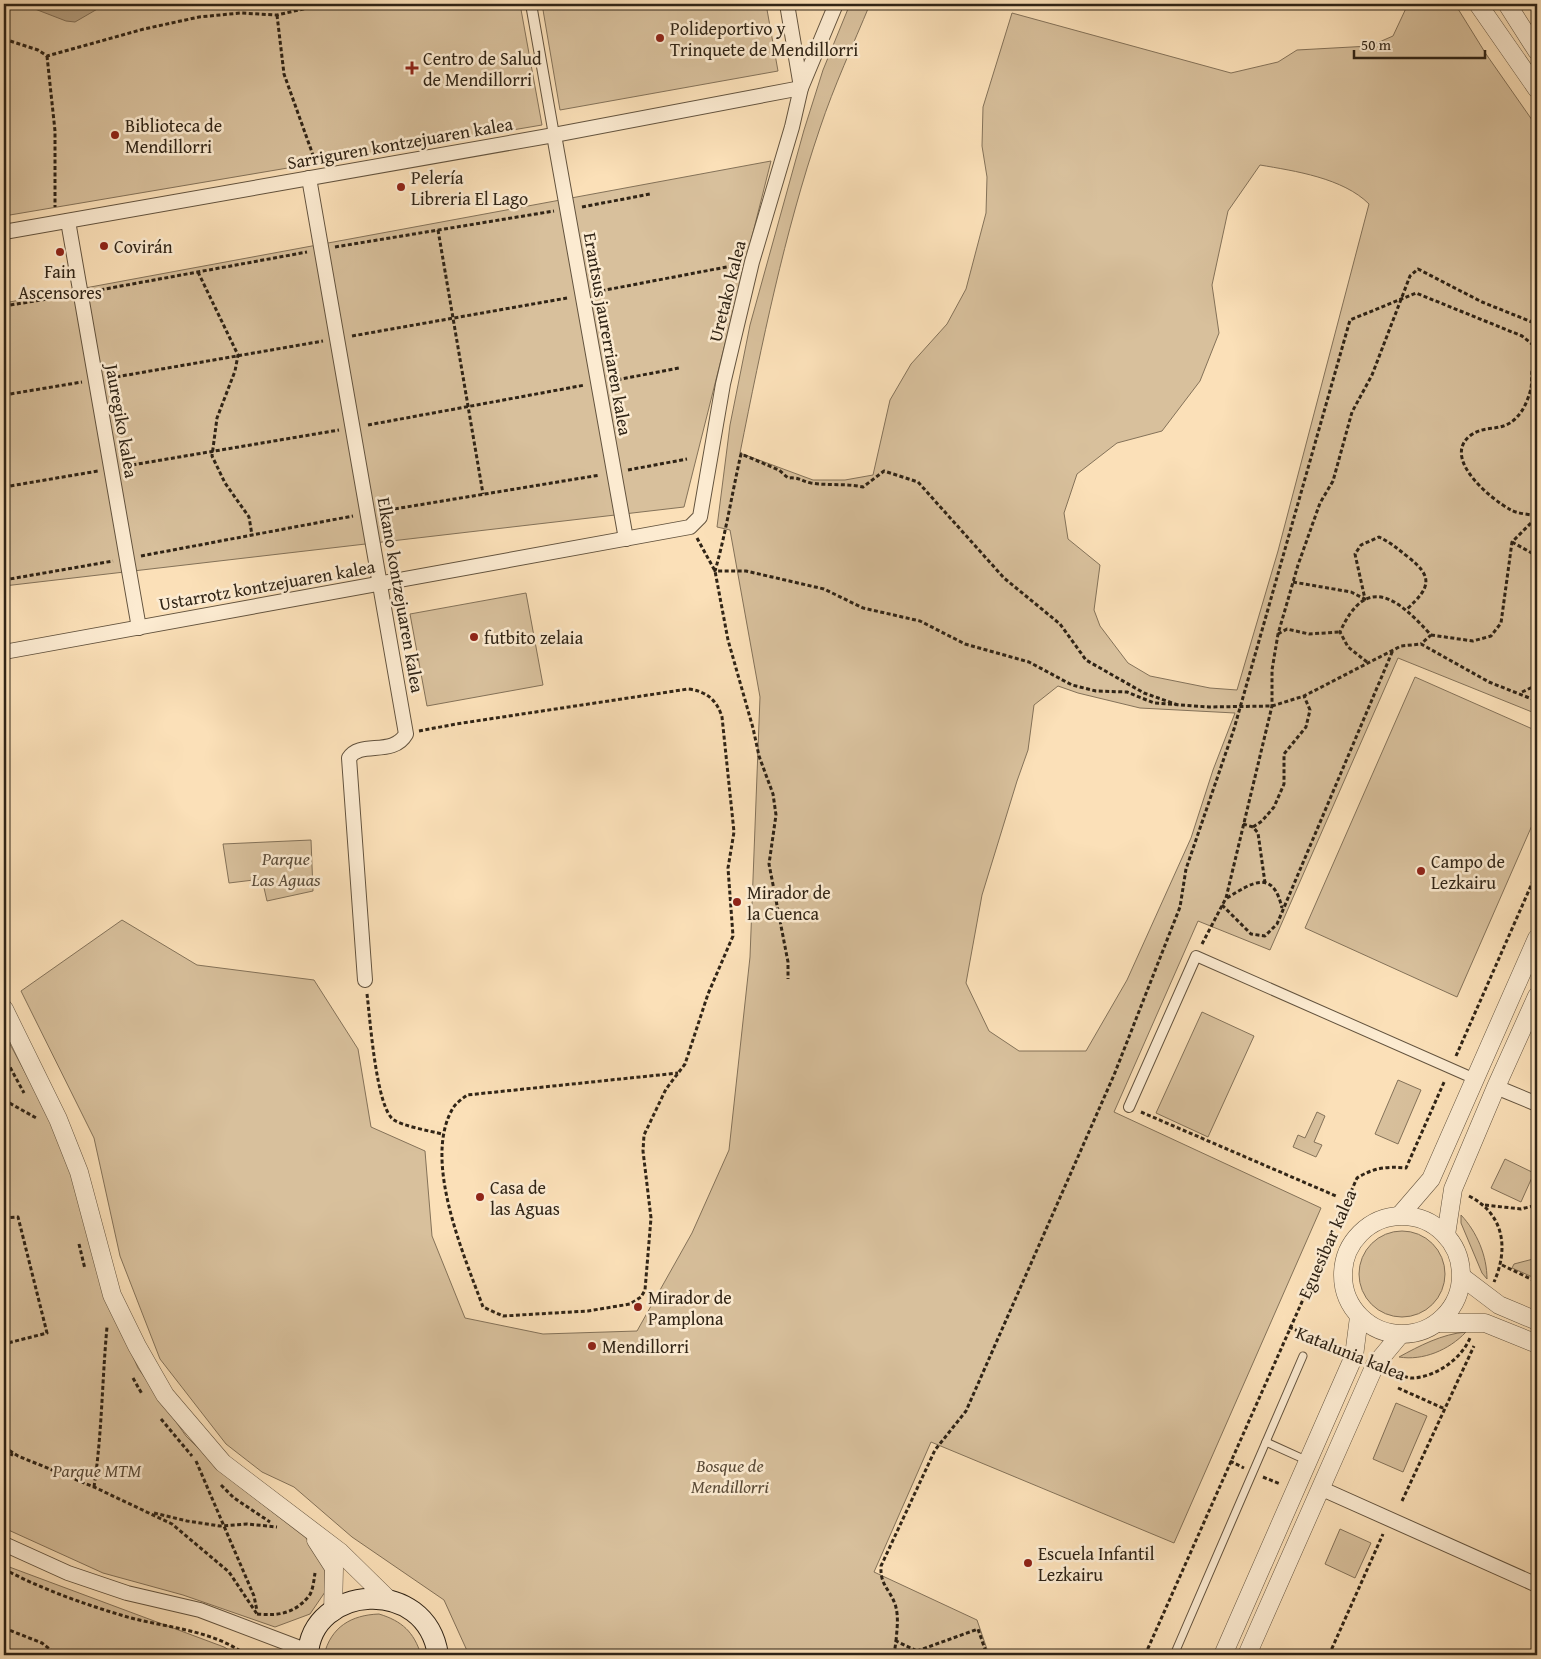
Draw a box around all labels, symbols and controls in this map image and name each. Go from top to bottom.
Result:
place label: Polideportivo y Trinquete de Mendillorri [670,15,858,63]
scale bar [1354,28,1485,60]
marker: Polideportivo y Trinquete de Mendillorri [654,32,666,44]
text: 50 m [1361,34,1392,55]
place label: Centro de Salud de Mendillorri [423,45,542,93]
marker: Centro de Salud de Mendillorri [405,61,419,75]
street label: Sarriguren kontzejuaren kalea [285,110,515,176]
place label: Biblioteca de Mendillorri [125,112,222,160]
marker: Biblioteca de Mendillorri [109,129,121,141]
place label: Pelería Libreria El Lago [411,164,528,212]
marker: Pelería Libreria El Lago [395,181,407,193]
street label: Erantsus jaurerriaren kalea [577,230,639,438]
place label: Covirán [114,233,173,260]
street label: Uretako kalea [701,237,753,345]
marker: Covirán [98,240,110,252]
marker: Fain Ascensores [54,246,66,258]
place label: Fain Ascensores [18,258,102,306]
street label: Jauregiko kalea [98,360,145,481]
street label: Elkano kontzejuaren kalea [370,495,432,695]
street label: Ustarrotz kontzejuaren kalea [157,553,378,617]
place label: futbito zelaia [484,624,584,651]
marker: futbito zelaia [468,631,480,643]
park label: Parque Las Aguas [251,845,321,893]
place label: Campo de Lezkairu [1431,848,1505,896]
marker: Campo de Lezkairu [1415,865,1427,877]
place label: Mirador de la Cuenca [747,879,831,927]
marker: Mirador de la Cuenca [731,896,743,908]
place label: Casa de las Aguas [490,1174,560,1222]
street label: Eguesibar kalea [1291,1184,1363,1303]
marker: Casa de las Aguas [474,1191,486,1203]
place label: Mirador de Pamplona [648,1284,732,1332]
marker: Mirador de Pamplona [632,1301,644,1313]
street label: Katalunia kalea [1292,1319,1410,1387]
place label: Mendillorri [602,1333,689,1360]
marker: Mendillorri [586,1340,598,1352]
park label: Bosque de Mendillorri [691,1452,769,1500]
park label: Parque MTM [52,1457,142,1484]
place label: Escuela Infantil Lezkairu [1038,1540,1154,1588]
marker: Escuela Infantil Lezkairu [1022,1557,1034,1569]

